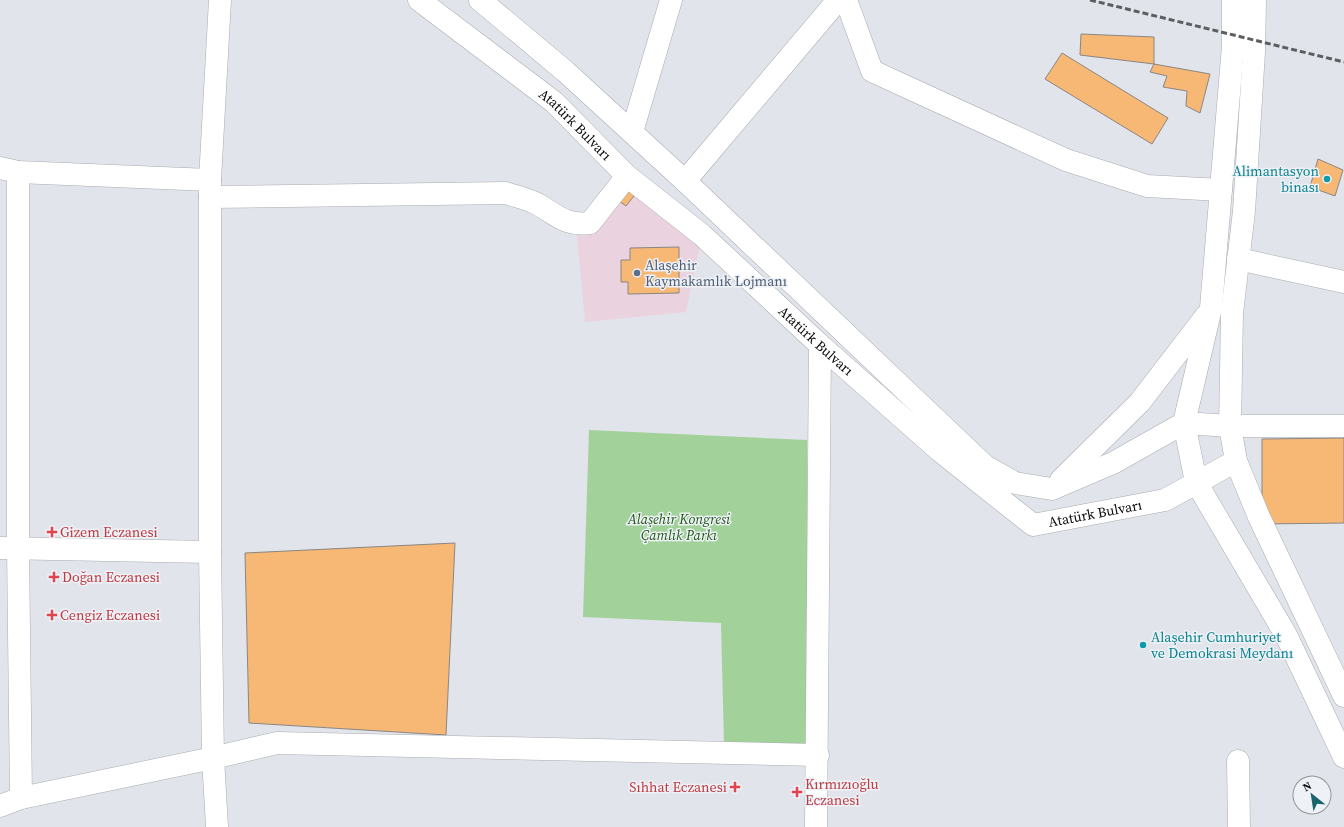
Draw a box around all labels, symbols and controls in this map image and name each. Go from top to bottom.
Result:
street label: Atatürk Bulvarı [535,84,616,165]
place label: Alimantasyon binası [1232,161,1320,197]
marker: Alimantasyon binası [1322,174,1332,184]
place label: Alaşehir Kaymakamlık Lojmanı [645,255,787,291]
marker: Alaşehir Kaymakamlık Lojmanı [632,268,642,278]
street label: Atatürk Bulvarı [774,301,858,380]
street label: Atatürk Bulvarı [1047,495,1144,532]
park label: Alaşehir Kongresi Çamlık Parkı [627,509,731,545]
place label: Gizem Eczanesi [60,522,158,542]
marker: Gizem Eczanesi [47,527,57,537]
place label: Doğan Eczanesi [62,567,160,587]
marker: Doğan Eczanesi [49,572,59,582]
place label: Cengiz Eczanesi [60,605,160,625]
marker: Cengiz Eczanesi [47,610,57,620]
place label: Alaşehir Cumhuriyet ve Demokrasi Meydanı [1151,627,1293,663]
marker: Alaşehir Cumhuriyet ve Demokrasi Meydanı [1138,640,1148,650]
place label: Kırmızıoğlu Eczanesi [805,774,879,810]
north arrow [1292,775,1332,815]
place label: Sıhhat Eczanesi [629,777,727,797]
text: N [1300,778,1314,795]
marker: Sıhhat Eczanesi [730,782,740,792]
marker: Kırmızıoğlu Eczanesi [792,787,802,797]

